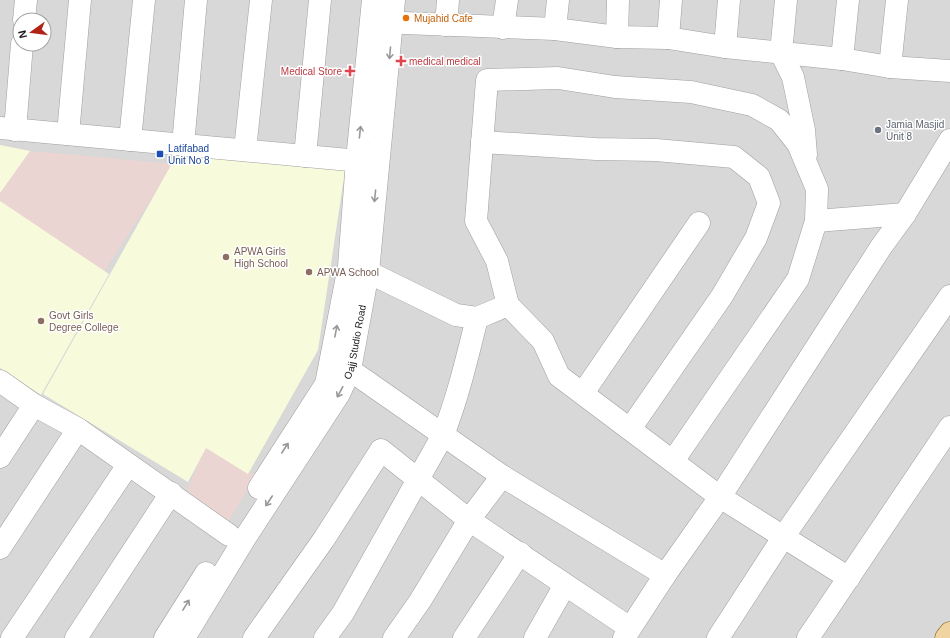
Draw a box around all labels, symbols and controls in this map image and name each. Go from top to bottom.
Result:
north arrow [12,12,52,52]
marker: Mujahid Cafe [401,13,411,23]
place label: Mujahid Cafe [414,13,473,24]
text: N [16,29,29,40]
one-way arrow [386,46,393,59]
marker: medical medical [396,56,406,66]
place label: medical medical [409,56,481,67]
place label: Medical Store [281,66,342,77]
marker: Medical Store [345,66,355,76]
place label: Jamia Masjid Unit 8 [886,119,944,142]
marker: Jamia Masjid Unit 8 [873,125,883,135]
one-way arrow [356,126,363,139]
place label: Latifabad Unit No 8 [168,143,210,166]
marker: Latifabad Unit No 8 [155,149,165,159]
one-way arrow [371,189,379,202]
place label: APWA Girls High School [234,246,288,269]
marker: APWA Girls High School [221,252,231,262]
marker: APWA School [304,267,314,277]
place label: APWA School [317,267,379,278]
street label: Oajj Studio Road [342,304,368,381]
place label: Govt Girls Degree College [49,310,119,333]
marker: Govt Girls Degree College [36,316,46,326]
one-way arrow [333,325,341,338]
one-way arrow [335,385,343,397]
one-way arrow [281,443,289,454]
one-way arrow [265,495,273,506]
one-way arrow [182,599,190,611]

